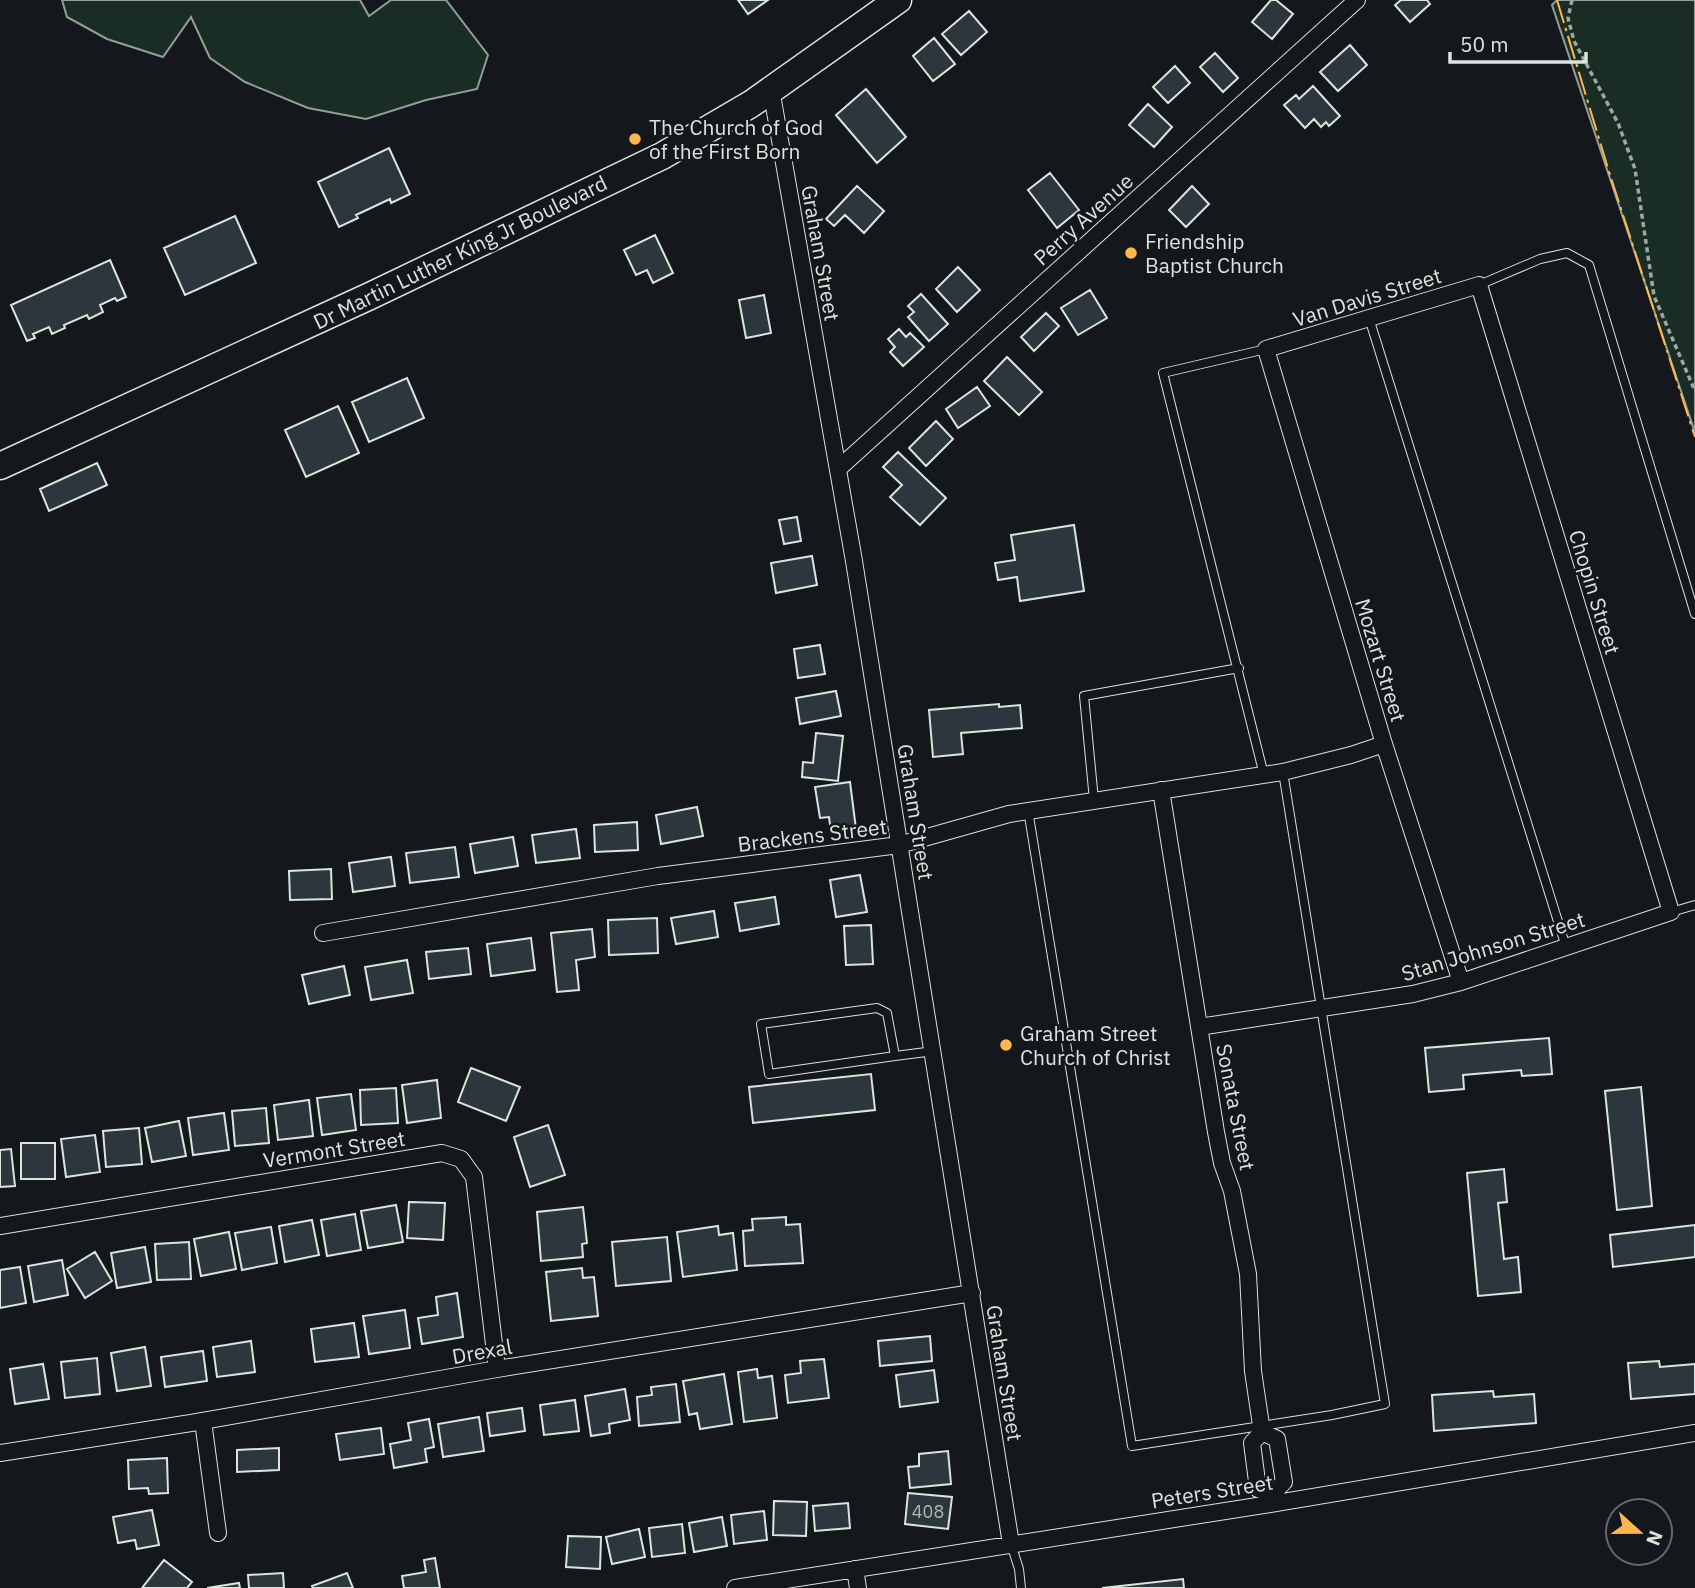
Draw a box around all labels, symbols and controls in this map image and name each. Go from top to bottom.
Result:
scale bar [1450,21,1586,65]
text: 50 m [1460,30,1509,58]
place label: The Church of God of the First Born [649,113,823,165]
marker: The Church of God of the First Born [627,131,643,147]
street label: Perry Avenue [1027,167,1139,271]
street label: Dr Martin Luther King Jr Boulevard [308,169,612,335]
street label: Graham Street [795,183,847,323]
place label: Friendship Baptist Church [1145,227,1284,279]
marker: Friendship Baptist Church [1123,245,1139,261]
street label: Van Davis Street [1289,261,1445,333]
street label: Chopin Street [1563,526,1627,658]
street label: Mozart Street [1349,595,1413,725]
street label: Graham Street [891,742,941,882]
street label: Brackens Street [736,812,888,858]
street label: Stan Johnson Street [1398,905,1588,987]
place label: Graham Street Church of Christ [1020,1019,1171,1071]
marker: Graham Street Church of Christ [998,1037,1014,1053]
street label: Sonata Street [1210,1041,1262,1173]
street label: Vermont Street [261,1124,407,1174]
street label: Graham Street [980,1303,1030,1443]
street label: Drexal [450,1332,515,1370]
street label: Peters Street [1149,1468,1275,1514]
north arrow [1604,1497,1674,1567]
house number: 408 [912,1500,944,1523]
text: N [1641,1527,1669,1549]

